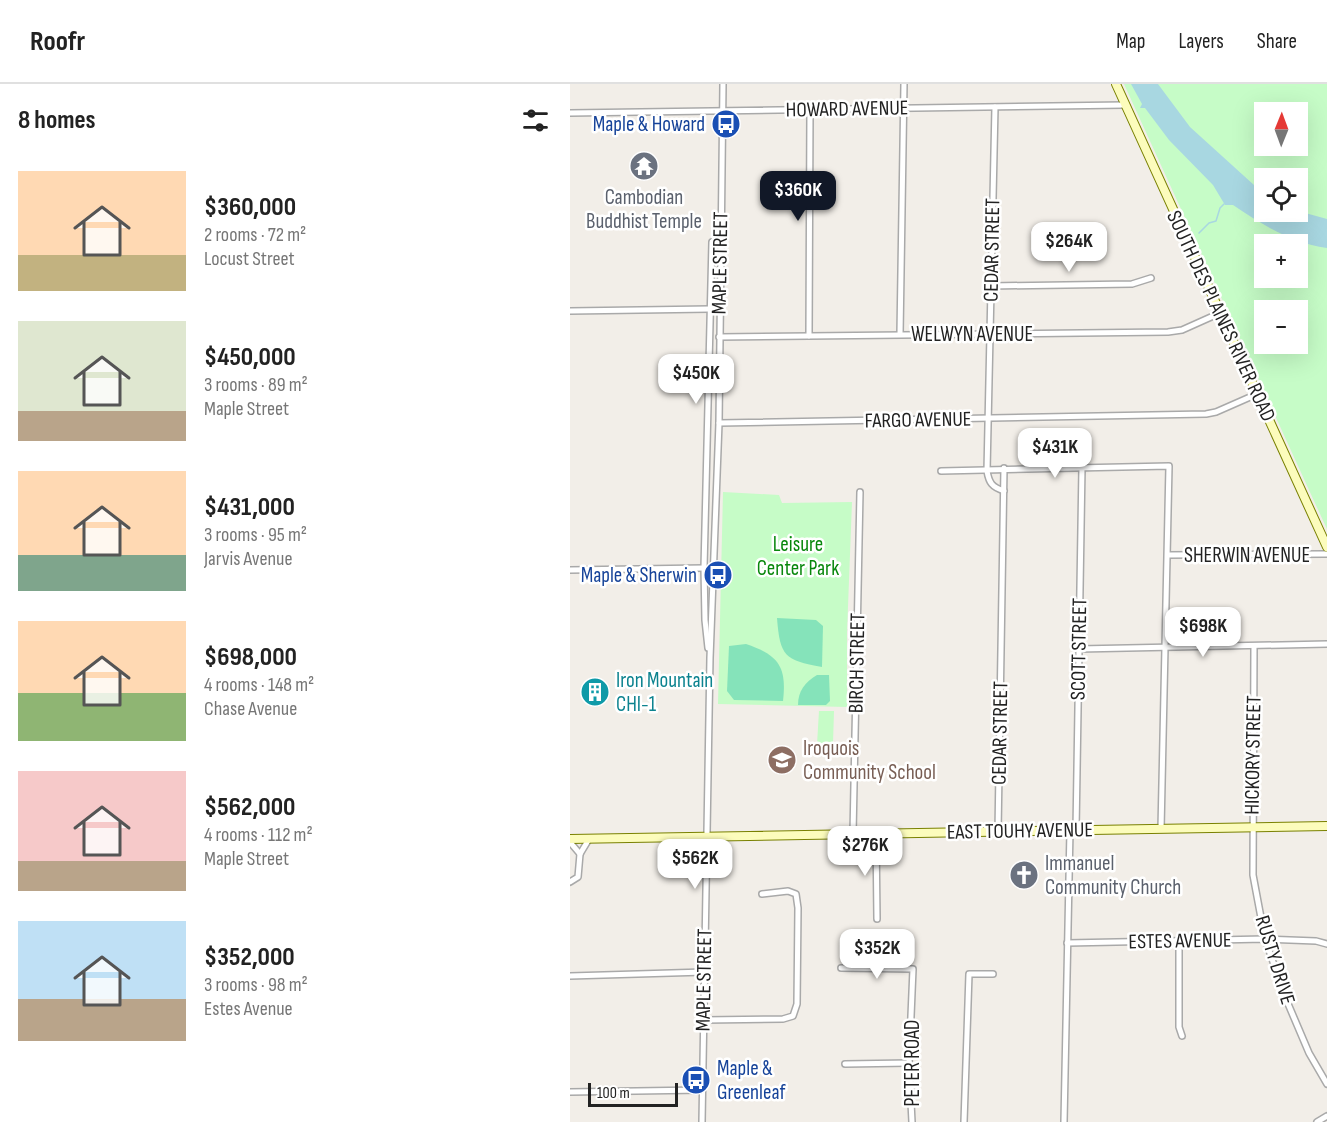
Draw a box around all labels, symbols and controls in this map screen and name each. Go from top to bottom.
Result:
text: Roofr [30,25,85,58]
text: Map [1116,29,1145,54]
text: Layers [1178,29,1224,54]
text: Share [1257,29,1297,54]
street label: HOWARD AVENUE [785,95,909,123]
north arrow [1254,102,1308,156]
map controls [1254,102,1308,354]
icon: filters [519,104,552,137]
text: 8 homes [18,105,96,136]
bus stop icon: Maple & Howard [710,108,742,140]
place label: Maple & Howard [593,112,705,137]
temple icon: Cambodian Buddhist Temple [628,150,660,182]
button: locate [1254,168,1308,222]
pin: $360K [756,171,840,222]
text: $360K [774,178,822,202]
place label: Cambodian Buddhist Temple [586,185,702,234]
text: $360,000 [204,192,296,223]
icon: home [66,195,138,267]
street label: CEDAR STREET [979,197,1005,302]
street label: SOUTH DES PLAINES RIVER ROAD [1161,207,1281,425]
street label: MAPLE STREET [707,211,733,315]
pin: $264K [1027,222,1111,273]
text: 2 rooms · 72 m² [204,223,306,247]
text: $264K [1045,229,1093,253]
button: + [1254,234,1308,288]
text: Locust Street [204,247,295,271]
button: − [1254,300,1308,354]
street label: WELWYN AVENUE [911,322,1033,347]
text: $450,000 [204,342,296,373]
icon: home [66,345,138,417]
pin: $450K [654,354,738,405]
text: $450K [672,361,720,385]
text: 3 rooms · 89 m² [204,373,308,397]
text: Maple Street [204,397,289,421]
street label: FARGO AVENUE [864,407,972,433]
pin: $431K [1013,428,1097,479]
text: $431K [1032,435,1078,459]
text: $431,000 [204,492,295,523]
icon: home [66,495,138,567]
text: 3 rooms · 95 m² [204,523,307,547]
park label: Leisure Center Park [757,532,839,581]
street label: SHERWIN AVENUE [1184,543,1310,568]
text: Jarvis Avenue [204,547,292,571]
bus stop icon: Maple & Sherwin [702,559,734,591]
place label: Maple & Sherwin [581,563,697,588]
street label: SCOTT STREET [1066,597,1092,700]
pin: $698K [1161,607,1245,658]
street label: BIRCH STREET [844,612,870,713]
text: $698K [1179,614,1227,638]
text: $698,000 [204,642,297,673]
icon: home [66,645,138,717]
place label: Iron Mountain CHI-1 [616,668,713,717]
text: 4 rooms · 148 m² [204,673,314,697]
building icon: Iron Mountain CHI-1 [579,676,611,708]
street label: CEDAR STREET [987,680,1013,785]
street label: HICKORY STREET [1239,695,1267,815]
text: Chase Avenue [204,697,297,721]
place label: Iroquois Community School [803,736,936,785]
school or university icon: Iroquois Community School [766,744,798,776]
text: $562,000 [204,792,295,823]
icon: home [66,795,138,867]
street label: EAST TOUHY AVENUE [947,817,1093,845]
text: 4 rooms · 112 m² [204,823,313,847]
pin: $276K [823,826,907,877]
text: $276K [842,833,888,857]
pin: $562K [653,839,737,890]
text: $562K [671,846,719,870]
text: Maple Street [204,847,289,871]
place label: Immanuel Community Church [1045,851,1181,900]
church icon: Immanuel Community Church [1008,859,1040,891]
street label: RUSTY DRIVE [1250,912,1300,1008]
street label: MAPLE STREET [691,928,717,1032]
street label: ESTES AVENUE [1128,928,1232,954]
pin: $352K [835,929,919,980]
text: $352K [854,936,900,960]
text: $352,000 [204,942,295,973]
icon: home [66,945,138,1017]
text: 3 rooms · 98 m² [204,973,308,997]
text: Estes Avenue [204,997,293,1021]
street label: PETER ROAD [900,1020,925,1106]
place label: Maple & Greenleaf [717,1056,787,1105]
bus stop icon: Maple & Greenleaf [680,1064,712,1096]
scale bar [588,1080,678,1108]
text: 100 m [597,1084,630,1103]

